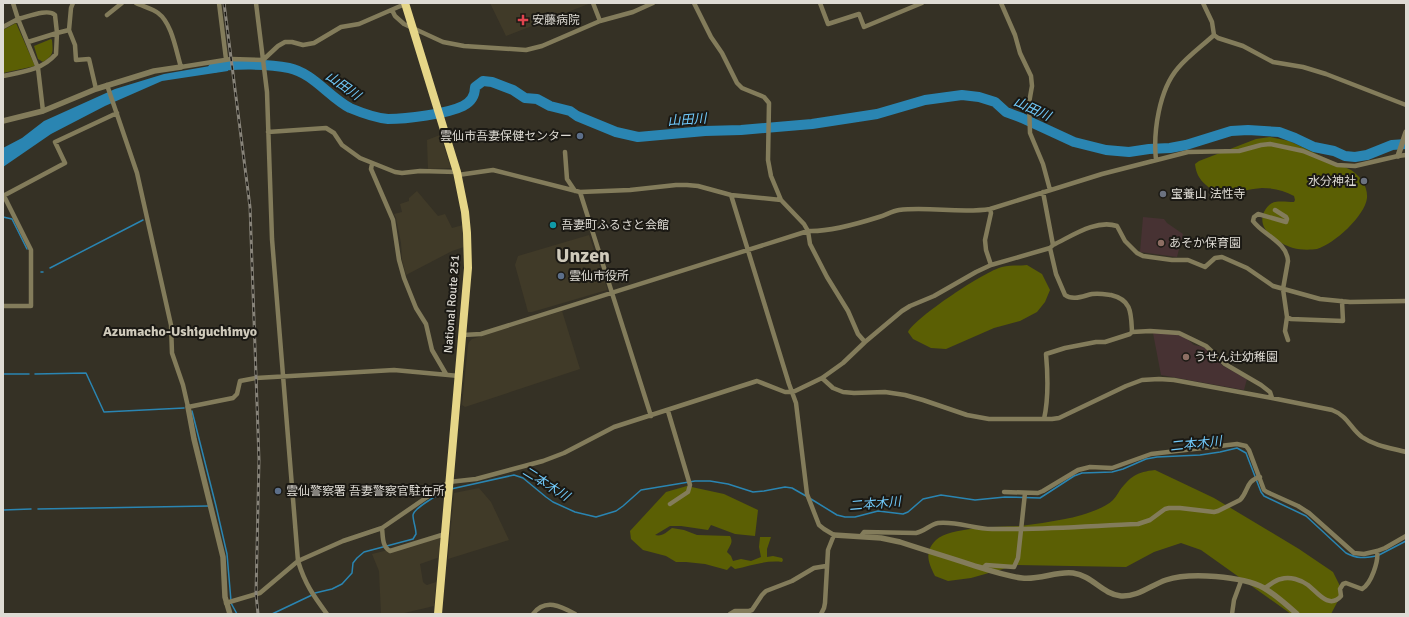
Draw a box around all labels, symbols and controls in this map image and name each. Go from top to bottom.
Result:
place label: 安藤病院 [532,13,580,28]
marker: 安藤病院 [517,14,529,26]
water label: 山田川 [322,68,365,105]
water label: 山田川 [1011,94,1055,125]
water label: 山田川 [667,111,709,129]
place label: 雲仙市吾妻保健センター [440,129,572,144]
marker: 雲仙市吾妻保健センター [575,131,585,141]
place label: 水分神社 [1308,174,1356,189]
marker: 水分神社 [1359,176,1369,186]
place label: 宝養山 法性寺 [1171,187,1246,202]
marker: 宝養山 法性寺 [1158,189,1168,199]
place label: 吾妻町ふるさと会館 [561,218,669,233]
marker: 吾妻町ふるさと会館 [548,220,558,230]
place label: あそか保育園 [1169,236,1241,251]
marker: あそか保育園 [1156,238,1166,248]
district label: Unzen [556,243,610,268]
street label: National Route 251 [441,254,463,354]
place label: 雲仙市役所 [569,269,629,284]
marker: 雲仙市役所 [556,271,566,281]
district label: Azumacho-Ushiguchimyo [103,323,257,340]
place label: うせん辻幼稚園 [1194,350,1278,365]
marker: うせん辻幼稚園 [1181,352,1191,362]
water label: 二本木川 [1169,433,1225,455]
water label: 二本木川 [520,463,574,506]
place label: 雲仙警察署 吾妻警察官駐在所 [286,484,445,499]
marker: 雲仙警察署 吾妻警察官駐在所 [273,486,283,496]
water label: 二本木川 [848,494,904,514]

